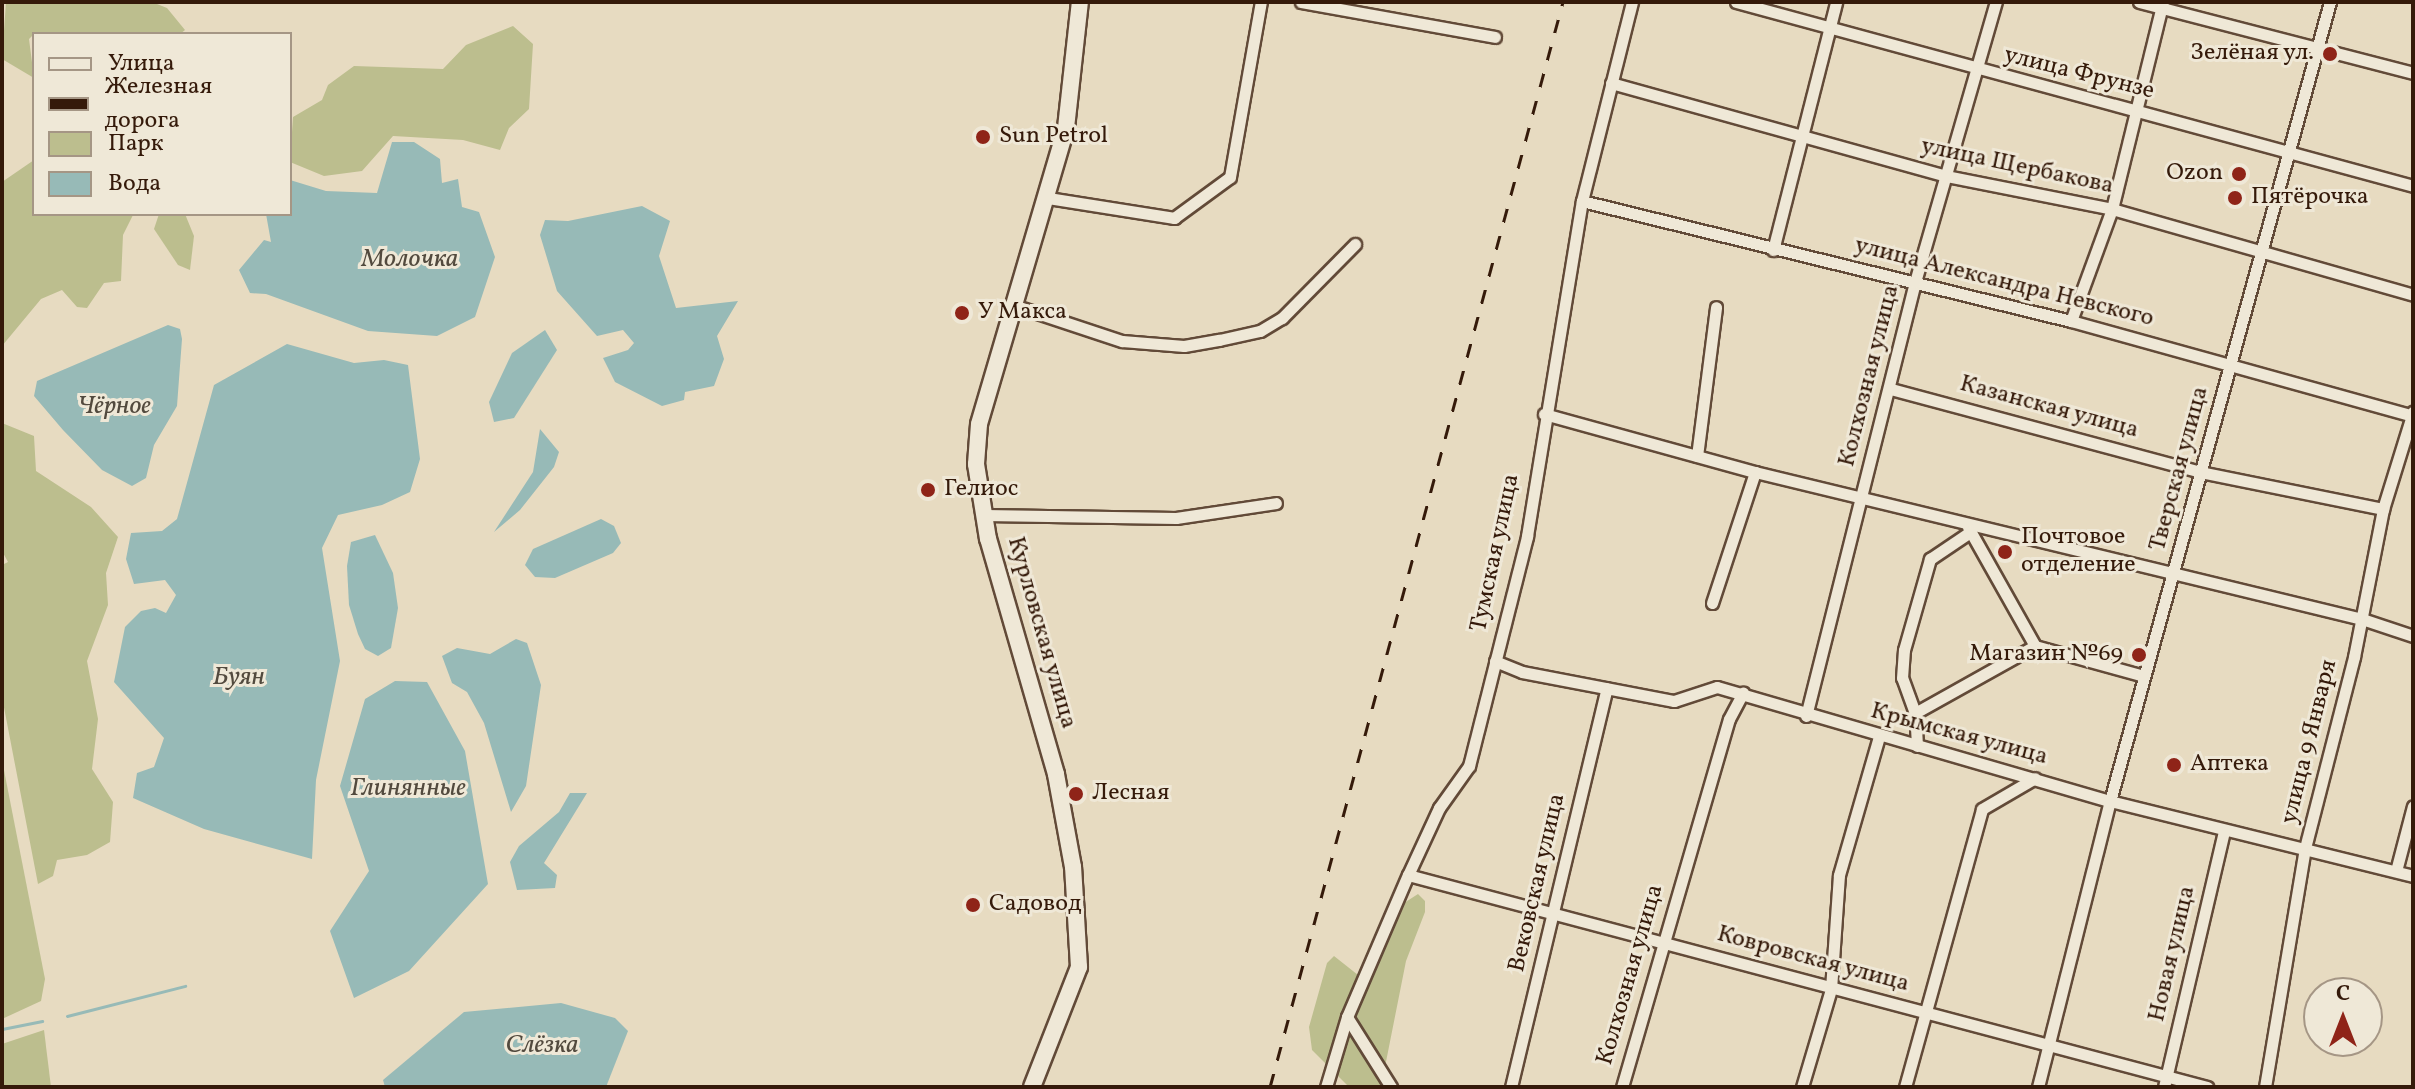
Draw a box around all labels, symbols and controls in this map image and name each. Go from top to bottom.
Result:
legend [32,32,292,216]
place label: Зелёная ул. [2190,40,2314,68]
street label: улица Фрунзе [2001,41,2157,107]
marker: Зелёная ул. [2321,45,2339,63]
text: Улица [108,47,175,81]
text: Железная дорога [105,70,212,138]
place label: Sun Petrol [999,123,1108,151]
text: Парк [108,127,164,161]
marker: Sun Petrol [974,128,992,146]
street label: улица Щербакова [1918,133,2116,201]
place label: Ozon [2166,160,2223,188]
marker: Ozon [2230,165,2248,183]
text: Вода [108,167,161,201]
place label: Пятёрочка [2251,184,2369,212]
marker: Пятёрочка [2226,189,2244,207]
street label: улица Александра Невского [1851,232,2157,334]
water label: Молочка [362,244,458,276]
street label: Колхозная улица [1833,282,1907,470]
place label: У Макса [978,299,1068,327]
marker: У Макса [953,304,971,322]
street label: Казанская улица [1956,370,2142,446]
street label: Тверская улица [2144,383,2216,555]
water label: Чёрное [77,391,151,423]
street label: Тумская улица [1465,471,1527,635]
place label: Гелиос [944,476,1018,504]
marker: Гелиос [919,481,937,499]
place label: Почтовое отделение [2021,524,2136,580]
street label: Курловская улица [1000,533,1082,733]
marker: Почтовое отделение [1996,543,2014,561]
place label: Магазин №69 [1969,641,2123,669]
marker: Магазин №69 [2130,646,2148,664]
street label: улица 9 Января [2276,657,2344,827]
water label: Буян [213,662,265,694]
street label: Крымская улица [1867,697,2051,773]
place label: Аптека [2190,751,2269,779]
marker: Аптека [2165,756,2183,774]
water label: Глинянные [350,773,466,805]
place label: Лесная [1092,780,1169,808]
marker: Лесная [1067,785,1085,803]
street label: Вековская улица [1503,790,1573,976]
street label: Колхозная улица [1591,881,1671,1069]
street label: Новая улица [2143,883,2203,1025]
place label: Садовод [989,891,1081,919]
marker: Садовод [964,896,982,914]
street label: Ковровская улица [1713,920,1913,1000]
north arrow [2303,977,2383,1057]
text: С [2336,979,2350,1010]
water label: Слёзка [505,1030,579,1062]

